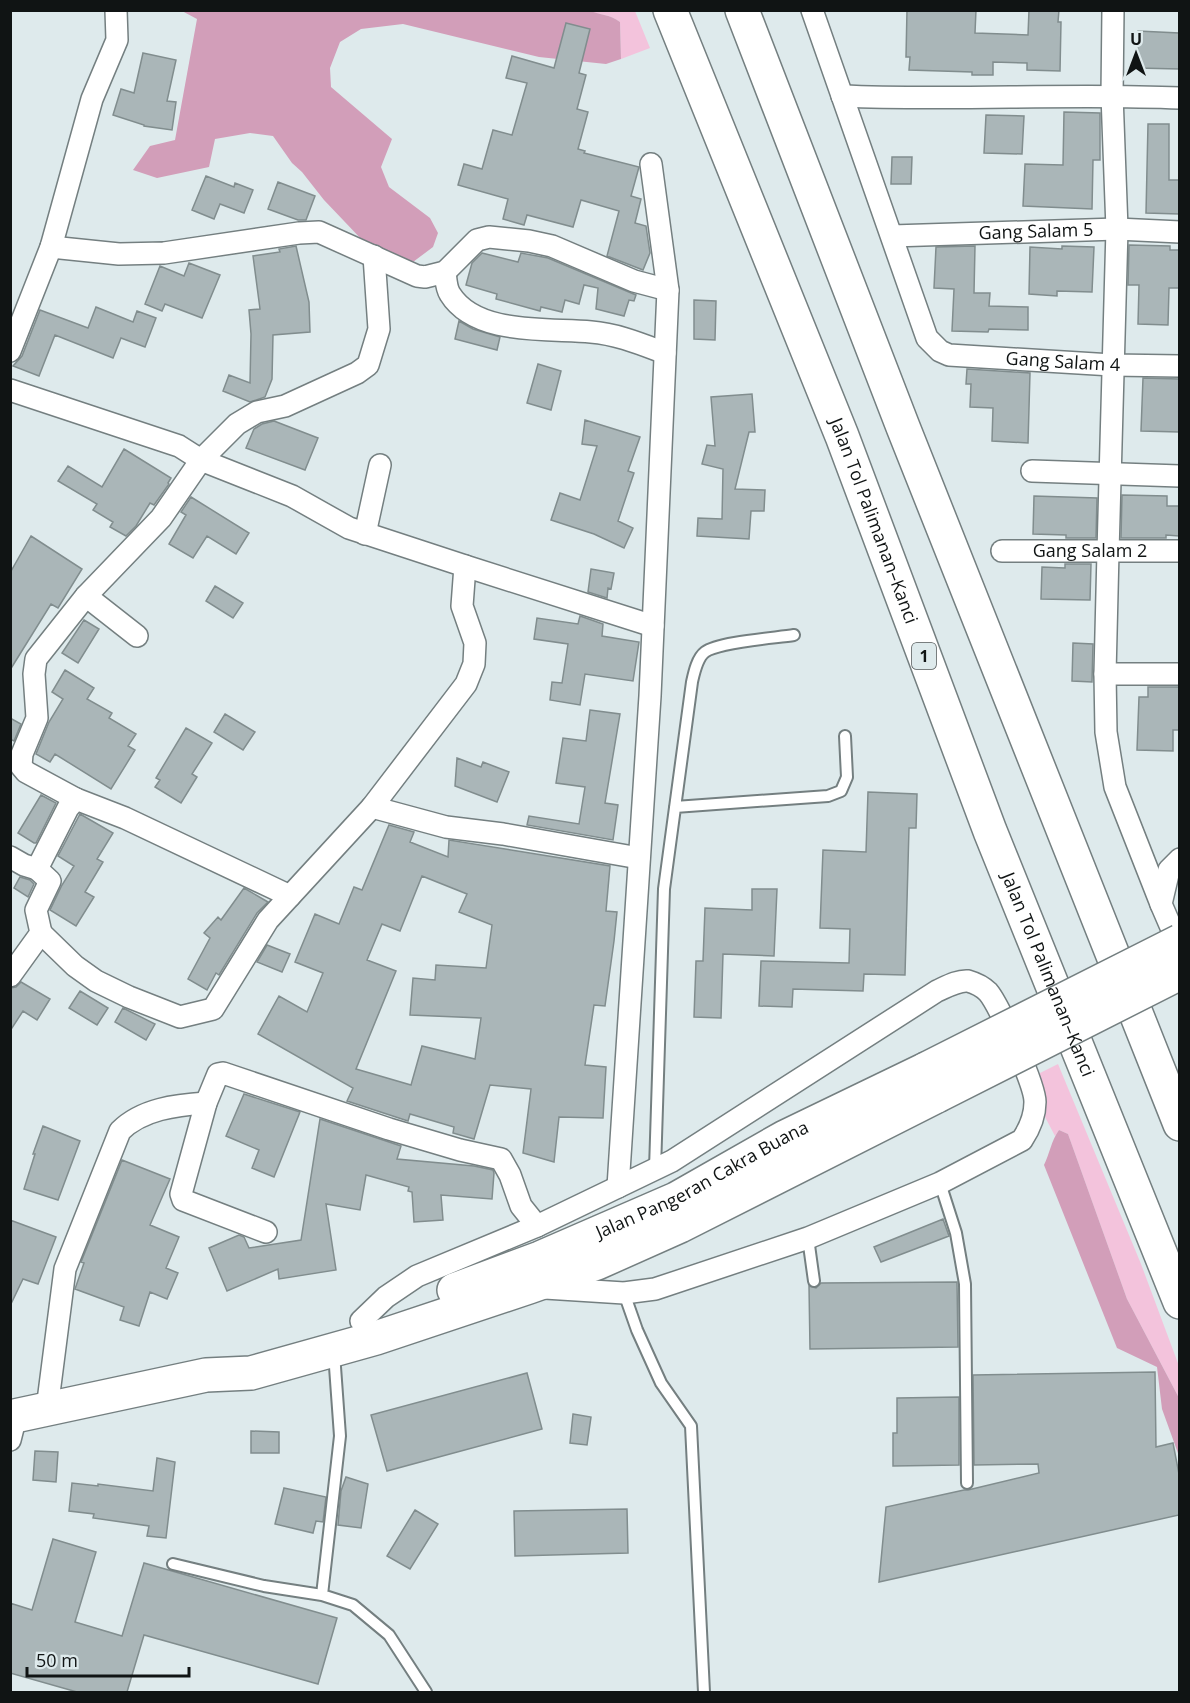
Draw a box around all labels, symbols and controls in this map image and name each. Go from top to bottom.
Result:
north arrow [1106,24,1166,84]
text: U [1130,28,1142,50]
street label: Gang Salam 5 [978,217,1094,244]
street label: Gang Salam 4 [1005,346,1120,376]
street label: Jalan Tol Palimanan–Kanci [824,412,924,627]
street label: Gang Salam 2 [1033,538,1147,562]
road number: 1 [912,643,936,669]
street label: Jalan Tol Palimanan–Kanci [996,867,1101,1080]
street label: Jalan Pangeran Cakra Buana [590,1114,812,1244]
scale bar [27,1640,189,1678]
text: 50 m [36,1648,78,1672]

